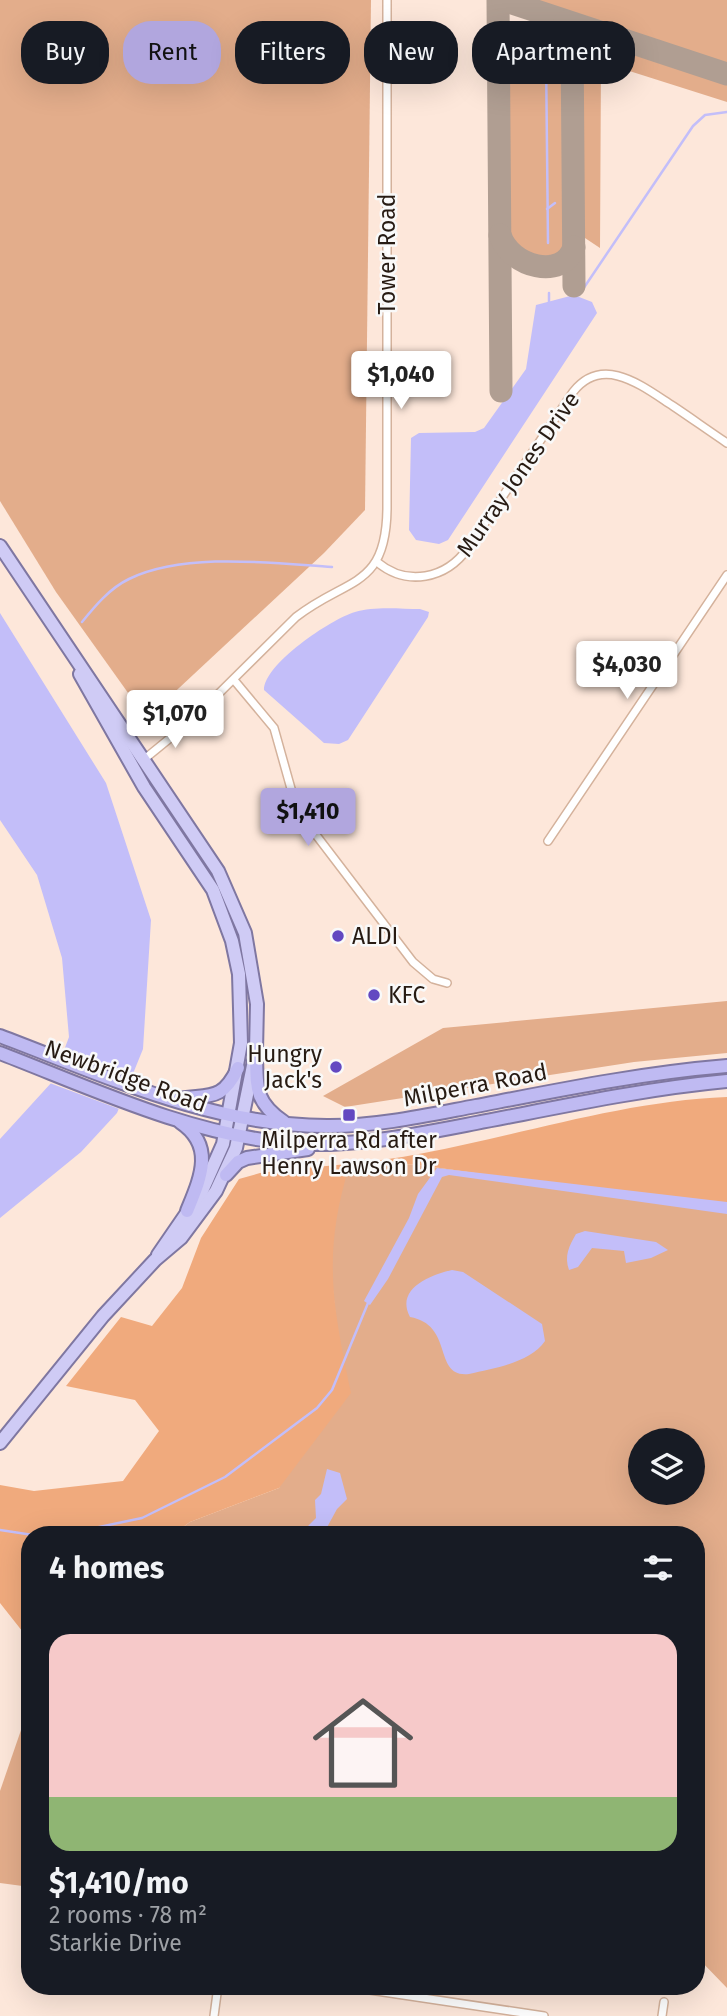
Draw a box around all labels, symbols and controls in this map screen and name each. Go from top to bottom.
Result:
chip: Buy [21,21,109,84]
chip: Rent [123,21,221,84]
chip: Filters [235,21,350,84]
chip: New [364,21,458,84]
chip: Apartment [472,21,635,84]
street label: Tower Road [373,193,401,315]
pin: $1,040 [344,352,458,411]
text: $1,040 [367,360,435,388]
street label: Murray Jones Drive [451,386,585,562]
pin: $4,030 [570,642,684,701]
text: $4,030 [592,650,662,678]
pin: $1,070 [118,690,232,750]
text: $1,070 [143,699,207,727]
pin: $1,410 [251,788,365,848]
text: $1,410 [277,797,339,825]
place label: ALDI [352,922,398,950]
marker: ALDI [330,928,346,944]
place label: KFC [388,981,425,1009]
marker: KFC [366,987,382,1003]
street label: Newbridge Road [41,1034,211,1118]
place label: Hungry Jack's [247,1040,323,1094]
street label: Milperra Road [401,1057,549,1113]
marker: Hungry Jack's [328,1059,344,1075]
marker: Milperra Rd after Henry Lawson Dr [341,1107,357,1123]
place label: Milperra Rd after Henry Lawson Dr [261,1126,437,1180]
map controls [628,1428,705,1505]
button: layers [628,1428,705,1505]
icon: filters [639,1549,677,1587]
text: 4 homes [49,1550,164,1586]
icon: home [300,1680,426,1806]
text: $1,410/mo [49,1865,189,1901]
text: 2 rooms · 78 m² [49,1901,207,1929]
text: Starkie Drive [49,1929,182,1957]

